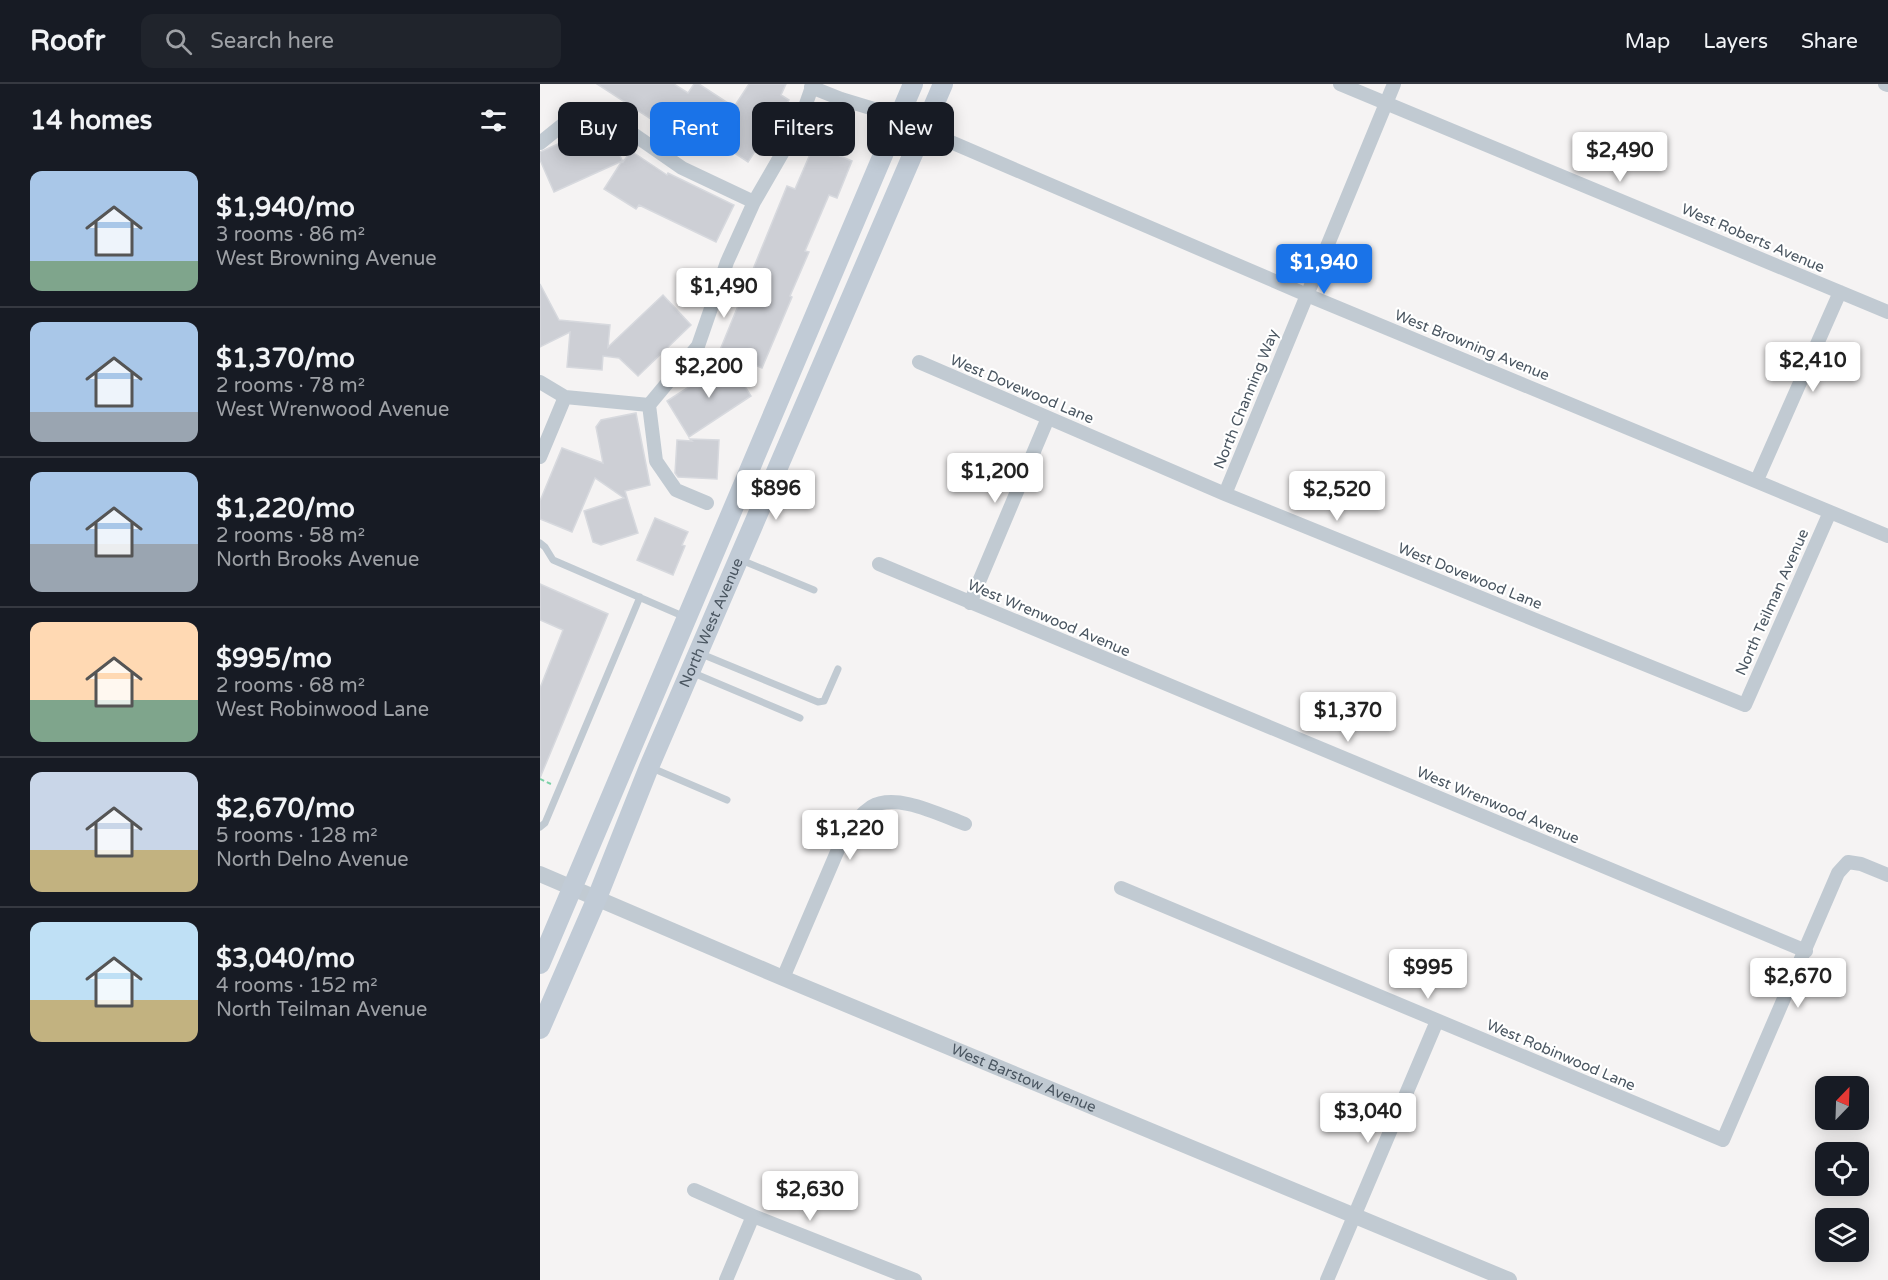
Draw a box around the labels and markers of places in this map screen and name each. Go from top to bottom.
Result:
pin: $2,490 [1571,132,1669,183]
pin: $1,940 [1275,244,1373,295]
pin: $1,490 [675,268,773,319]
pin: $2,410 [1764,342,1862,393]
pin: $2,200 [660,348,758,399]
pin: $1,200 [946,453,1044,504]
pin: $896 [740,470,812,521]
pin: $2,520 [1288,471,1386,522]
pin: $1,370 [1299,692,1397,743]
pin: $1,220 [801,810,899,861]
pin: $995 [1392,949,1464,1000]
pin: $2,670 [1749,958,1847,1009]
pin: $3,040 [1319,1093,1417,1144]
pin: $2,630 [761,1171,859,1222]

